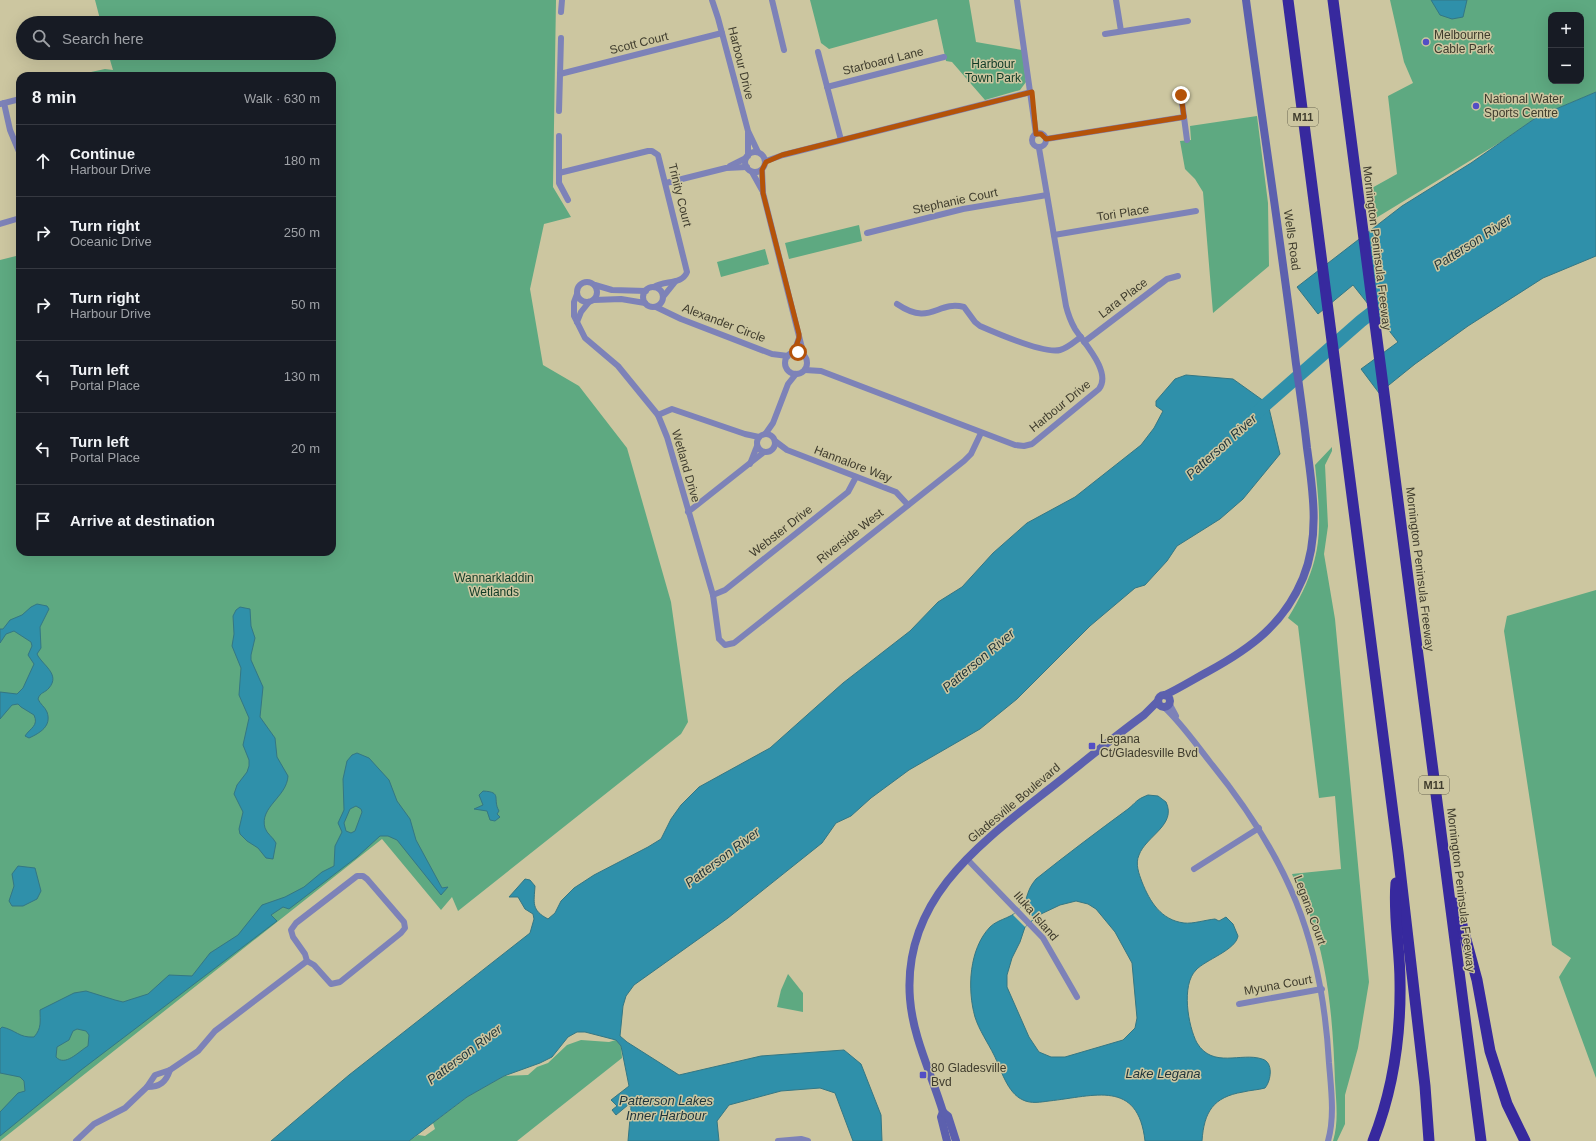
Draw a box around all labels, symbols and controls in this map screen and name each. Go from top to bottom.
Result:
map controls [1548,12,1584,84]
button: + [1548,12,1584,48]
search box [16,16,336,60]
street label: Harbour Drive [725,25,757,101]
icon: search [30,27,52,49]
place label: Melbourne Cable Park [1434,28,1494,56]
street label: Scott Court [608,29,670,57]
text: Search here [62,30,144,47]
marker: Melbourne Cable Park [1421,37,1431,47]
street label: Starboard Lane [841,44,925,78]
button: − [1548,48,1584,84]
park label: Harbour Town Park [965,57,1022,85]
route end [1172,86,1190,104]
text: 8 min [32,88,76,107]
text: Walk · 630 m [244,91,320,106]
place label: National Water Sports Centre [1484,92,1563,120]
marker: National Water Sports Centre [1471,101,1481,111]
road number: M11 [1288,108,1318,126]
text: Continue [70,145,135,162]
icon: ahead [32,150,54,172]
text: 180 m [284,153,320,168]
text: Harbour Drive [70,162,151,177]
street label: Trinity Court [665,162,695,229]
street label: Mornington Peninsula Freeway [1360,165,1394,331]
street label: Stephanie Court [911,185,1000,217]
street label: Tori Place [1096,202,1150,224]
street label: Wells Road [1281,209,1303,271]
water label: Patterson River [1431,211,1514,273]
text: Turn right [70,217,140,234]
icon: right [32,222,54,244]
text: 250 m [284,225,320,240]
text: Oceanic Drive [70,234,152,249]
street label: Lara Place [1096,275,1150,321]
text: Turn right [70,289,140,306]
icon: right [32,294,54,316]
text: 50 m [291,297,320,312]
street label: Alexander Circle [680,301,768,345]
text: Harbour Drive [70,306,151,321]
route start [789,343,807,361]
text: Turn left [70,361,129,378]
icon: left [32,366,54,388]
text: 130 m [284,369,320,384]
street label: Harbour Drive [1027,377,1094,435]
text: Portal Place [70,378,140,393]
water label: Patterson River [1183,410,1260,482]
street label: Wetland Drive [669,428,703,504]
text: Turn left [70,433,129,450]
icon: left [32,438,54,460]
text: 20 m [291,441,320,456]
street label: Hannalore Way [812,443,894,485]
text: Portal Place [70,450,140,465]
street label: Mornington Peninsula Freeway [1403,486,1437,652]
street label: Webster Drive [747,502,815,560]
street label: Riverside West [814,505,887,566]
icon: arrive [32,510,54,532]
text: Arrive at destination [70,512,215,529]
park label: Wannarkladdin Wetlands [454,571,534,599]
water label: Patterson River [939,625,1018,695]
place label: Legana Ct/Gladesville Bvd [1100,732,1198,760]
marker: Legana Ct/Gladesville Bvd [1087,741,1097,751]
street label: Gladesville Boulevard [965,760,1063,846]
road number: M11 [1419,776,1449,794]
street label: Mornington Peninsula Freeway [1444,807,1478,973]
water label: Patterson River [682,824,763,890]
street label: Legana Court [1291,873,1329,947]
street label: Iluka Island [1011,889,1061,943]
street label: Myuna Court [1243,972,1314,998]
water label: Patterson River [424,1021,505,1087]
place label: 80 Gladesville Bvd [931,1061,1007,1089]
water label: Lake Legana [1125,1066,1201,1081]
marker: 80 Gladesville Bvd [918,1070,928,1080]
water label: Patterson Lakes Inner Harbour [619,1093,713,1123]

